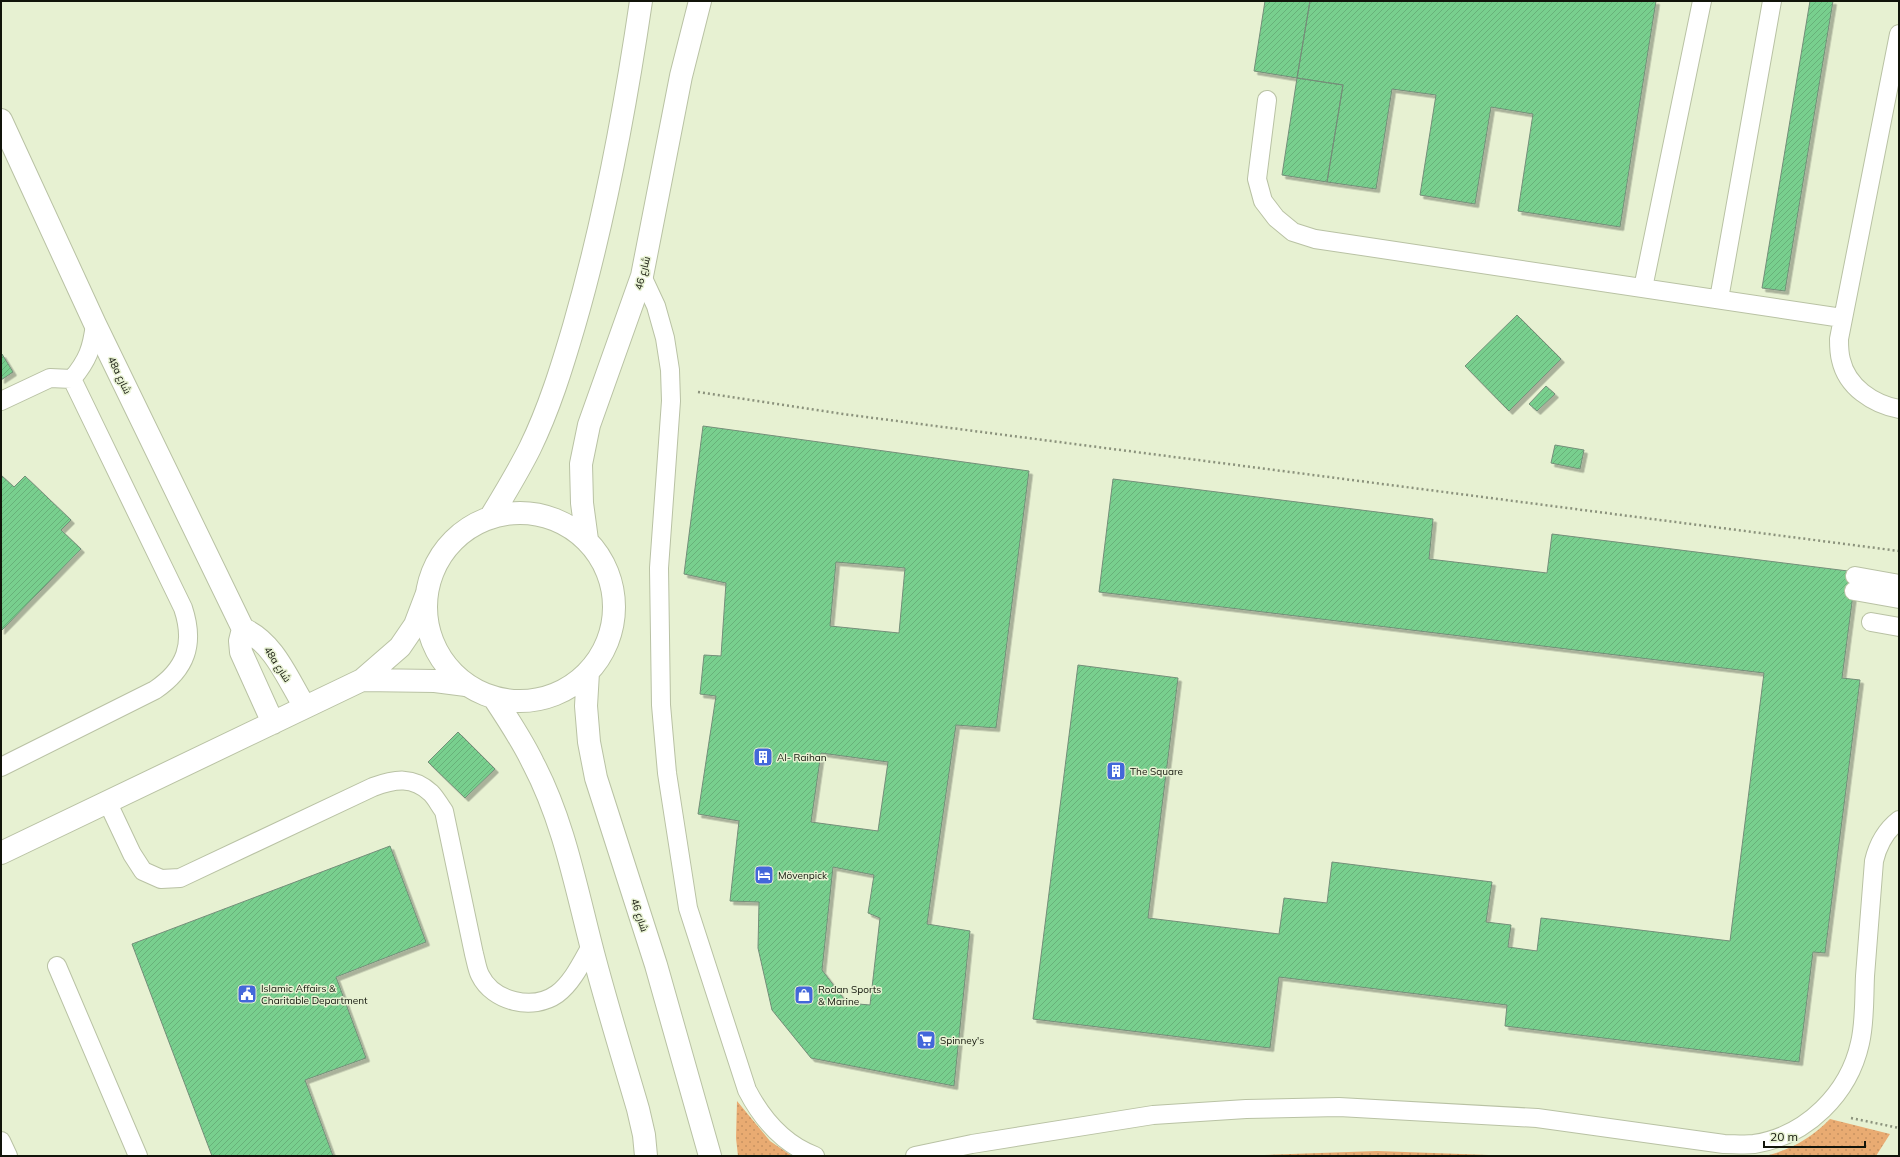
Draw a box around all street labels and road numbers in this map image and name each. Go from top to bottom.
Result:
street label: شارع 46 [632,255,653,291]
street label: 48a شارع [105,354,134,396]
street label: 48a شارع [261,644,294,685]
street label: شارع 46 [628,897,651,933]

